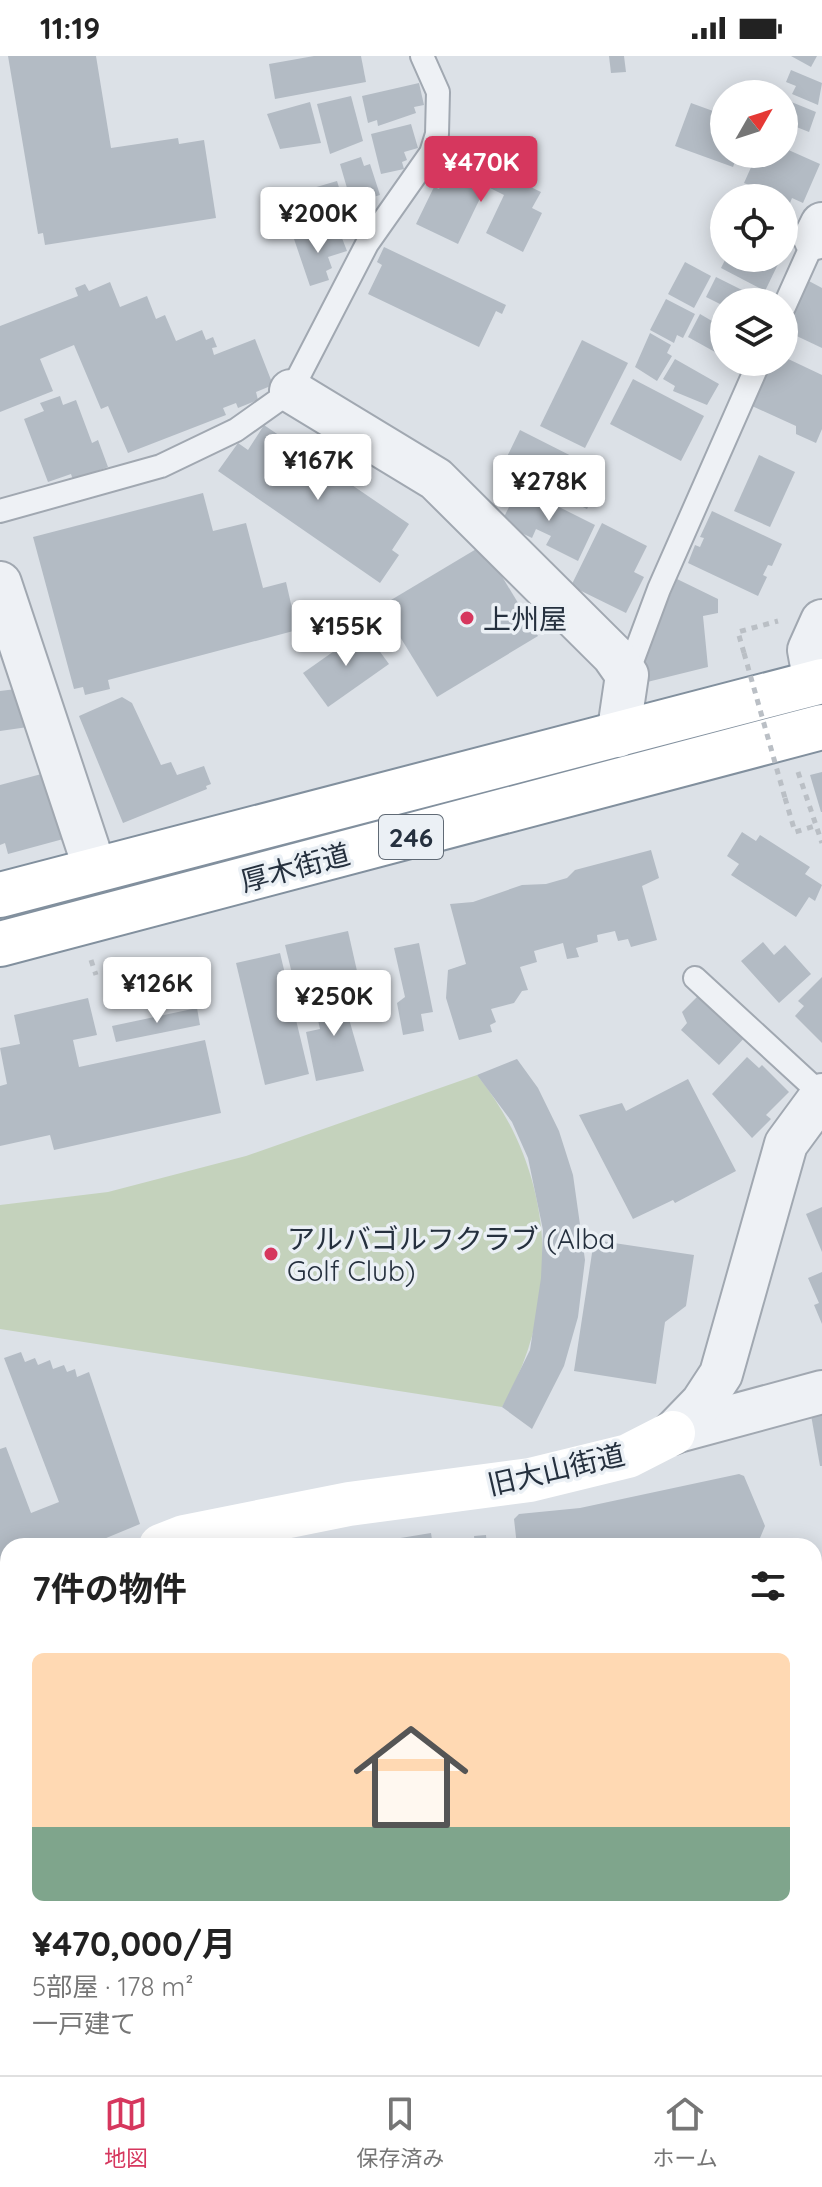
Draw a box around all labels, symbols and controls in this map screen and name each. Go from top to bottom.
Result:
text: 11:19 [40,9,100,47]
north arrow [710,80,798,168]
map controls [710,80,798,376]
pin: ¥470K [425,136,537,204]
text: ¥470K [442,145,520,178]
button: locate [710,184,798,272]
pin: ¥200K [262,187,374,255]
text: ¥200K [278,196,358,229]
button: layers [710,288,798,376]
pin: ¥167K [262,434,374,502]
text: ¥167K [282,443,354,476]
pin: ¥278K [493,455,605,523]
text: ¥278K [511,464,587,497]
pin: ¥155K [290,600,402,668]
place label: 上州屋 [483,601,567,636]
text: ¥155K [310,609,382,642]
marker: 上州屋 [458,609,476,627]
road number: 246 [379,815,443,859]
street label: 厚木街道 [236,836,354,898]
pin: ¥126K [101,957,213,1025]
text: ¥126K [121,966,193,999]
pin: ¥250K [278,970,390,1038]
text: ¥250K [295,979,373,1012]
place label: アルバゴルフクラブ (Alba Golf Club) [287,1221,615,1288]
marker: アルバゴルフクラブ (Alba Golf Club) [262,1245,280,1263]
street label: 旧大山街道 [484,1436,628,1502]
icon: filters [746,1564,790,1608]
text: 7件の物件 [32,1567,187,1610]
icon: home [339,1705,483,1849]
text: ¥470,000/月 [32,1922,236,1965]
text: 5部屋 · 178 m² [32,1970,194,2003]
text: 一戸建て [32,2007,136,2040]
tab: 地図 [104,2092,148,2172]
tab: 保存済み [356,2092,444,2172]
tab: ホーム [653,2092,718,2172]

